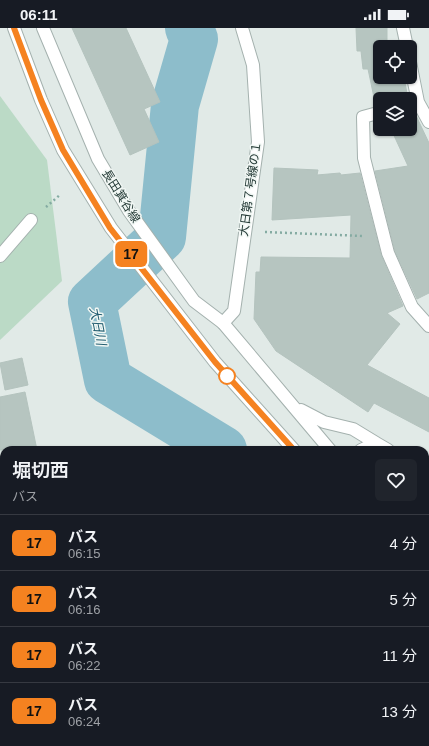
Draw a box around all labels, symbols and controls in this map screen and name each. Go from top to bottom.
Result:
text: 06:11 [20,6,58,23]
map controls [373,40,417,136]
button: locate [373,40,417,84]
button: layers [373,92,417,136]
street label: 大日第７号線の１ [236,140,264,238]
street label: 長田箕谷線 [99,167,143,225]
line badge: 17 [113,241,149,267]
text: 17 [123,246,139,262]
water label: 大日川 [87,305,109,349]
unlabelled marker [218,367,236,385]
button: heart [375,459,417,501]
text: 堀切西 [12,460,69,481]
text: バス [12,489,38,504]
text: バス [68,528,98,545]
text: 17 [26,535,42,551]
text: 4 分 [389,535,417,552]
text: 06:15 [68,546,101,561]
text: バス [68,584,98,601]
text: 17 [26,591,42,607]
text: 5 分 [389,591,417,608]
text: 06:16 [68,602,101,617]
text: バス [68,640,98,657]
text: 17 [26,647,42,663]
text: 11 分 [382,647,417,664]
text: 06:22 [68,658,101,673]
text: バス [68,696,98,713]
text: 17 [26,703,42,719]
text: 13 分 [381,703,417,720]
text: 06:24 [68,714,101,729]

